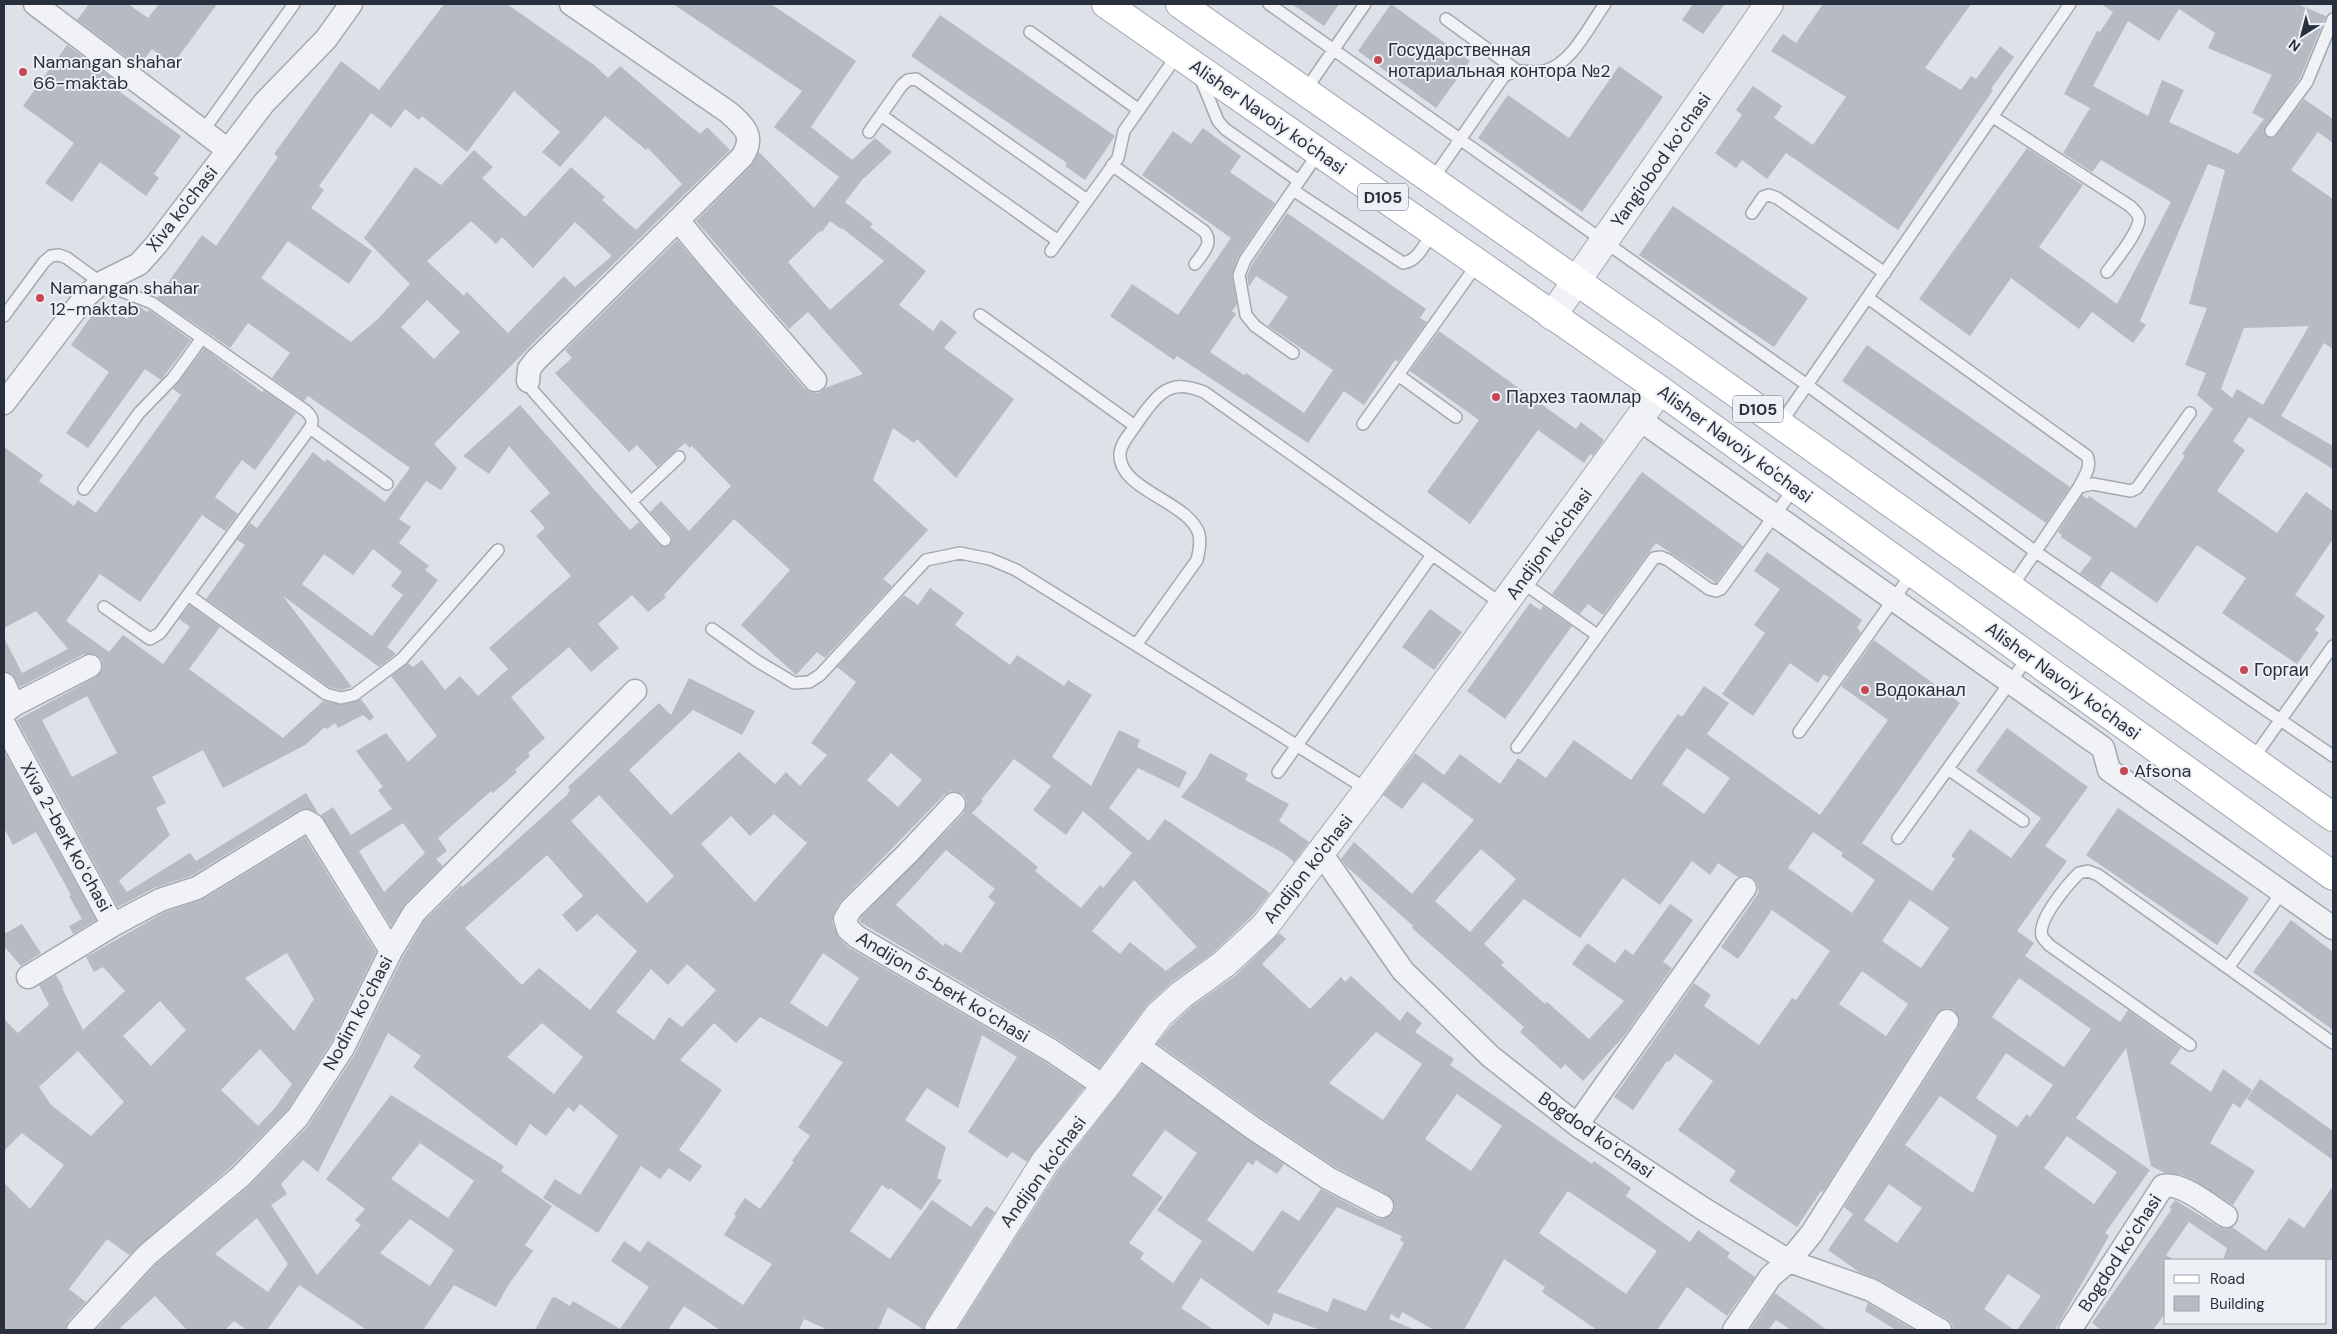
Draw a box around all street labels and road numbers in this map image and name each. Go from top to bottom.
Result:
street label: Alisher Navoiy ko'chasi [1185,54,1351,180]
street label: Yangiobod koʻchasi [1606,88,1716,232]
street label: Xiva ko'chasi [141,161,223,257]
road number: D105 [1358,183,1408,210]
street label: Alisher Navoiy ko'chasi [1653,380,1817,508]
road number: D105 [1733,396,1783,422]
street label: Andijon ko'chasi [1500,483,1598,605]
street label: Alisher Navoiy ko'chasi [1981,617,2145,745]
street label: Xiva 2-berk koʻchasi [15,758,117,916]
street label: Andijon ko'chasi [1258,809,1358,929]
street label: Аndijon 5-berk koʻchasi [852,926,1034,1048]
street label: Nodim koʻchasi [318,952,398,1074]
street label: Bogdod koʻchasi [1534,1086,1658,1184]
street label: Andijon ko'chasi [994,1111,1092,1233]
street label: Bogdod koʻchasi [2073,1190,2167,1316]

